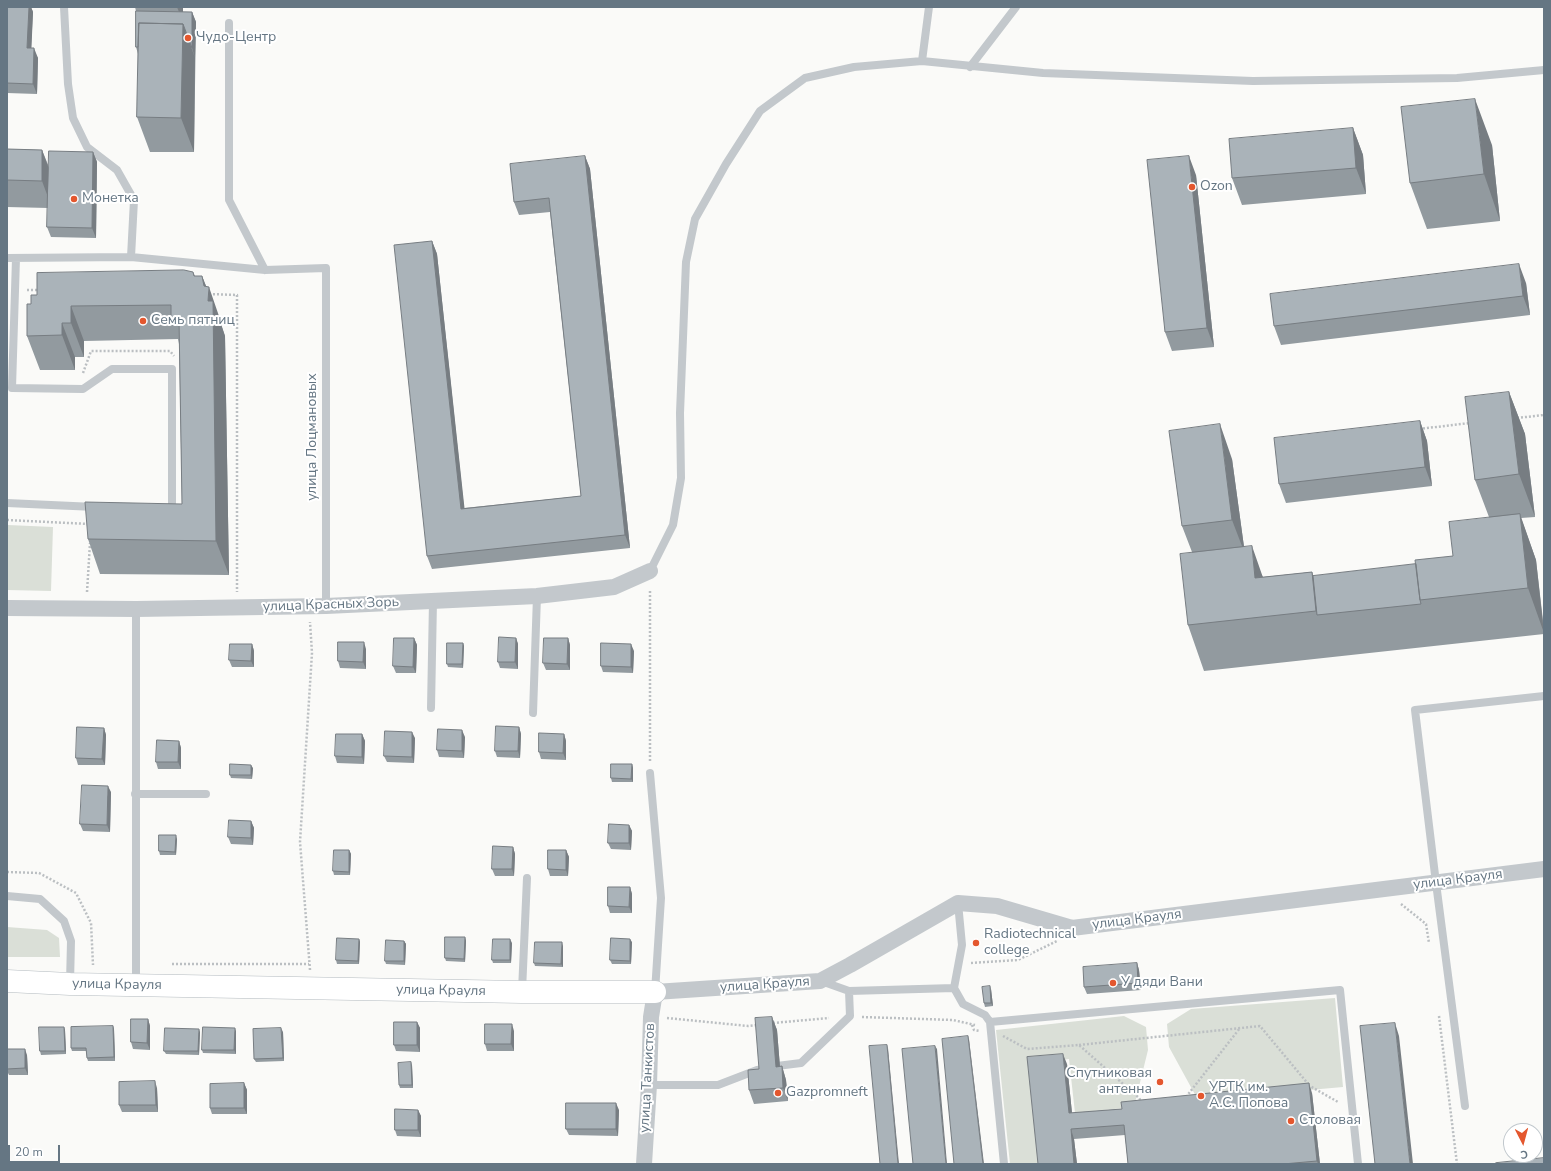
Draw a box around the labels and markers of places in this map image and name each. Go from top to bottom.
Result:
place label: Чудо-Центр [196,30,276,46]
marker: Чудо-Центр [183,33,193,43]
place label: Ozon [1200,179,1233,195]
marker: Ozon [1187,182,1197,192]
place label: Монетка [82,191,139,207]
marker: Монетка [69,194,79,204]
place label: Семь пятниц [151,313,235,329]
marker: Семь пятниц [138,316,148,326]
place label: Radiotechnical college [984,927,1076,960]
marker: Radiotechnical college [971,938,981,948]
place label: У дяди Вани [1121,975,1203,991]
marker: У дяди Вани [1108,978,1118,988]
place label: Спутниковая антенна [1066,1066,1152,1098]
marker: Спутниковая антенна [1155,1077,1165,1087]
place label: УРТК им. А.С. Попова [1209,1080,1288,1112]
place label: Gazpromneft [786,1085,868,1101]
marker: Gazpromneft [773,1088,783,1098]
marker: УРТК им. А.С. Попова [1196,1091,1206,1101]
place label: Столовая [1299,1113,1361,1129]
marker: Столовая [1286,1116,1296,1126]

